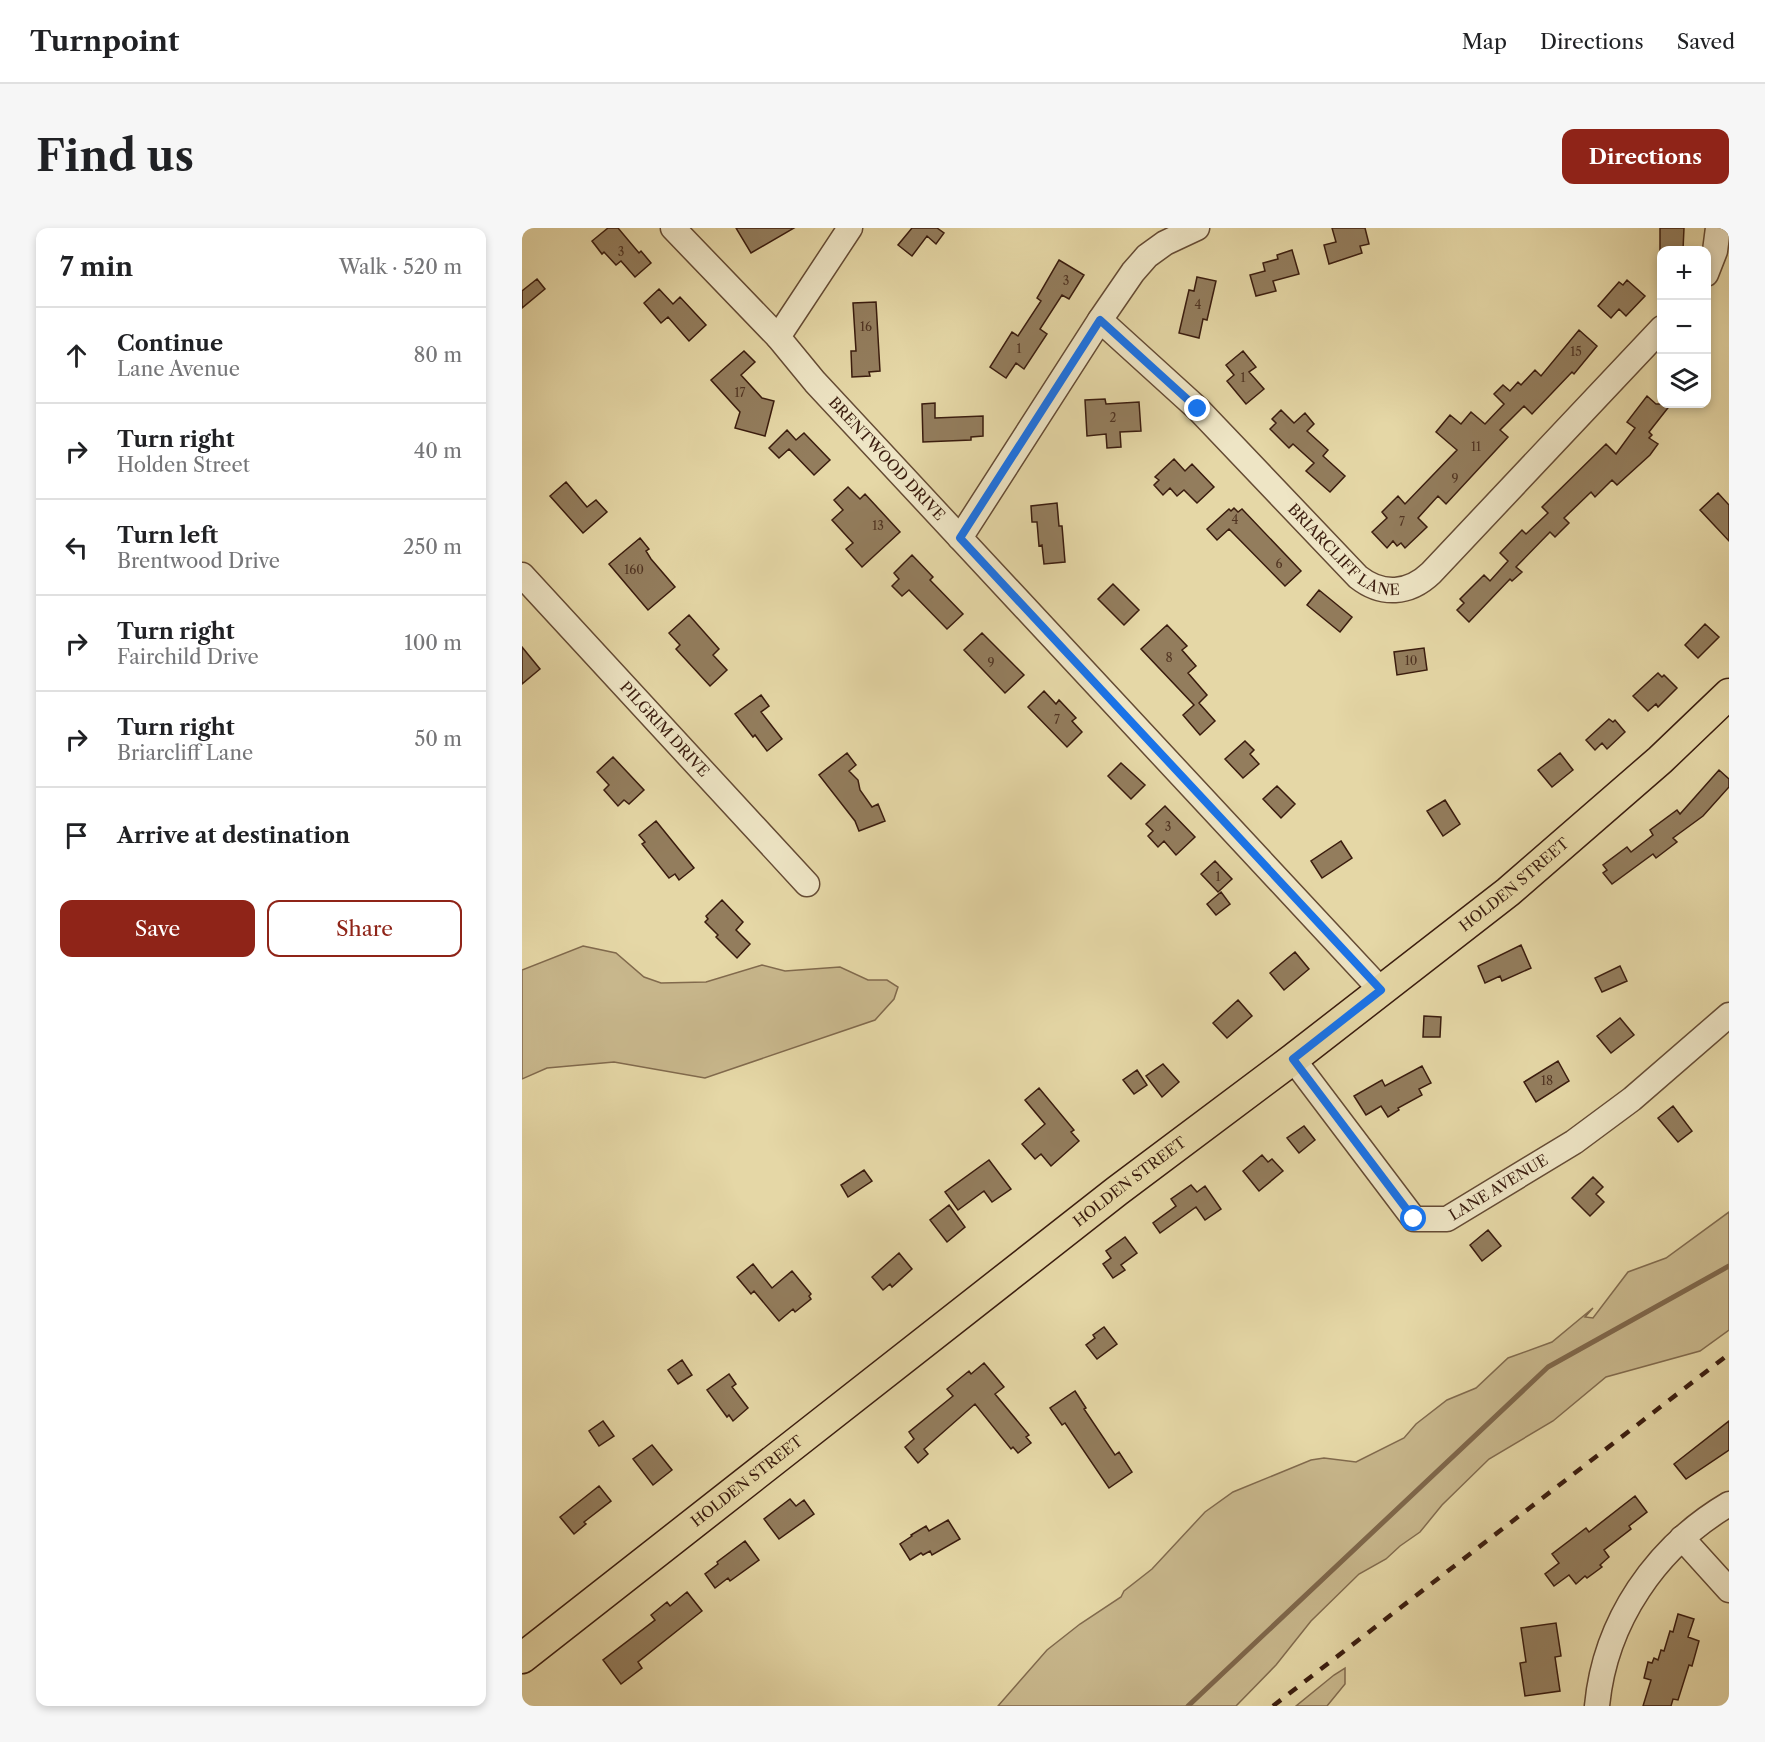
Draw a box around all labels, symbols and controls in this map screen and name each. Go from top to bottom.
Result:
text: Turnpoint [30,24,179,58]
text: Map [1462,29,1507,54]
text: Directions [1540,29,1644,54]
text: Saved [1677,29,1735,54]
button: Directions [1562,129,1729,184]
text: Find us [36,130,194,182]
house number: 3 [618,244,624,259]
map controls [1657,246,1711,408]
button: + [1657,246,1711,300]
text: 7 min [60,251,133,283]
text: Walk · 520 m [339,255,462,279]
house number: 3 [1063,273,1069,288]
house number: 4 [1195,297,1202,312]
button: − [1657,300,1711,354]
house number: 16 [860,319,872,334]
text: Continue [117,330,223,357]
icon: ahead [60,339,93,372]
house number: 1 [1016,341,1022,356]
text: 80 m [414,343,462,367]
house number: 15 [1570,344,1582,359]
button: layers [1657,354,1711,408]
text: Lane Avenue [117,357,240,381]
house number: 1 [1240,370,1246,385]
house number: 17 [735,385,746,400]
street label: BRENTWOOD DRIVE [825,393,949,524]
route end [1184,395,1210,421]
house number: 2 [1110,410,1117,425]
text: Turn right [117,426,235,453]
icon: right [60,435,93,468]
text: 40 m [414,439,462,463]
house number: 11 [1471,439,1481,454]
text: Holden Street [117,453,250,477]
house number: 9 [1451,471,1459,486]
street label: BRIARCLIFF LANE [1284,499,1400,599]
house number: 4 [1232,512,1239,527]
house number: 7 [1399,514,1405,529]
house number: 13 [872,518,884,533]
text: Turn left [117,522,218,549]
icon: left [60,531,93,564]
text: 250 m [403,535,462,559]
text: Brentwood Drive [117,549,280,573]
house number: 6 [1275,556,1283,571]
house number: 160 [624,562,644,577]
text: Turn right [117,618,235,645]
icon: right [60,627,93,660]
text: 100 m [404,631,462,655]
text: Fairchild Drive [117,645,259,669]
house number: 8 [1165,650,1173,665]
house number: 10 [1405,653,1417,668]
house number: 9 [987,655,995,670]
street label: PILGRIM DRIVE [616,677,713,781]
house number: 7 [1054,712,1060,727]
text: Turn right [117,714,235,741]
icon: right [60,723,93,756]
text: 50 m [415,727,462,751]
text: Briarcliff Lane [117,741,253,765]
icon: arrive [60,819,93,852]
house number: 3 [1165,819,1171,834]
text: Arrive at destination [117,822,350,849]
street label: HOLDEN STREET [1455,833,1573,935]
house number: 1 [1215,869,1221,884]
button: Save [60,900,255,957]
button: Share [267,900,462,957]
house number: 18 [1541,1073,1553,1088]
street label: HOLDEN STREET [1069,1132,1190,1231]
street label: LANE AVENUE [1445,1150,1551,1225]
route start [1400,1205,1426,1231]
street label: HOLDEN STREET [687,1431,807,1531]

